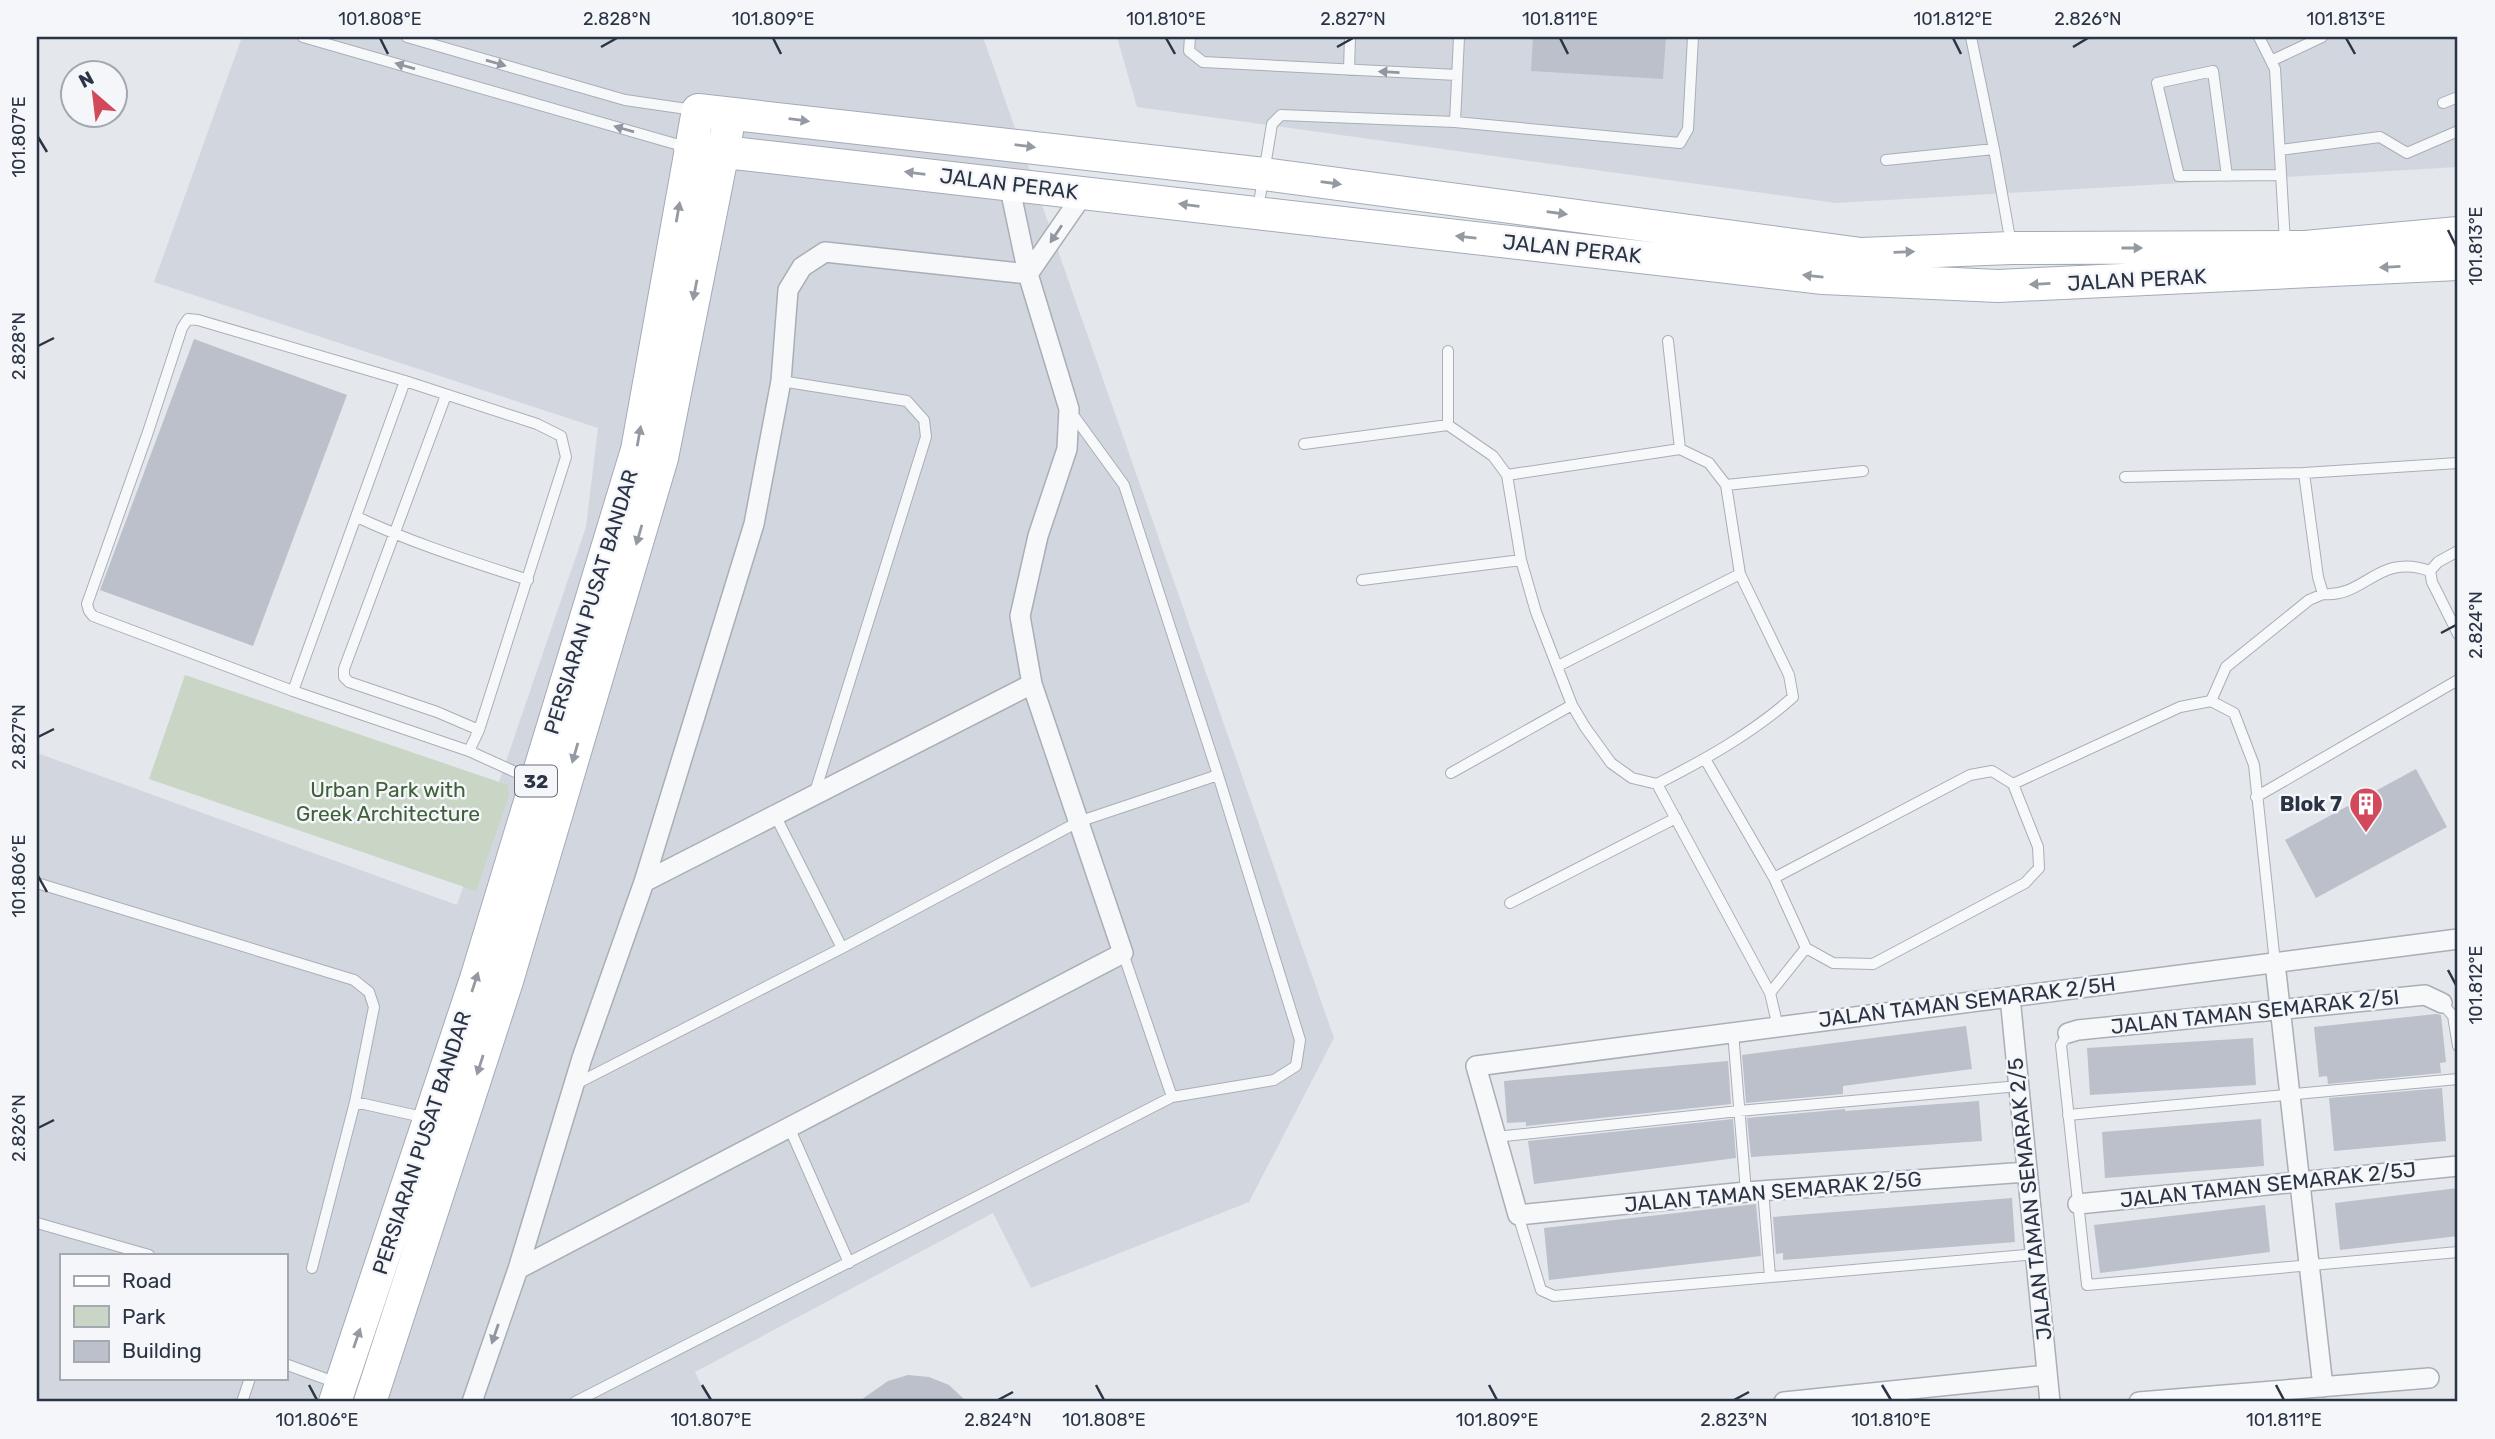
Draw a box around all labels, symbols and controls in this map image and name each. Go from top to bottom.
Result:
text: 101.808°E [338,8,422,30]
text: 2.828°N [583,8,651,30]
text: 101.809°E [732,8,814,30]
text: 101.810°E [1126,8,1206,30]
text: 2.827°N [1320,8,1386,30]
text: 101.811°E [1522,8,1598,30]
text: 101.812°E [1914,8,1992,30]
text: 2.826°N [2054,8,2122,30]
text: 101.813°E [2306,8,2386,30]
one-way arrow [485,58,507,69]
north arrow [60,60,130,130]
one-way arrow [394,60,416,71]
text: N [75,66,98,93]
one-way arrow [1378,66,1400,77]
text: 101.807°E [8,96,30,178]
one-way arrow [788,115,810,126]
one-way arrow [613,123,634,133]
one-way arrow [1014,141,1036,152]
street label: JALAN PERAK [938,163,1080,204]
one-way arrow [904,168,926,179]
one-way arrow [1321,177,1343,188]
one-way arrow [1178,200,1200,211]
one-way arrow [673,201,684,223]
text: 101.813°E [2465,206,2487,286]
one-way arrow [1546,208,1568,219]
one-way arrow [1049,225,1063,243]
street label: JALAN PERAK [1501,229,1643,268]
one-way arrow [1454,231,1476,242]
one-way arrow [2121,242,2143,254]
one-way arrow [1893,246,1915,257]
one-way arrow [2379,262,2401,273]
street label: JALAN PERAK [2067,263,2208,296]
one-way arrow [1802,271,1824,282]
one-way arrow [690,279,701,301]
one-way arrow [2029,279,2051,290]
text: 2.828°N [8,312,30,380]
one-way arrow [634,425,645,447]
street label: PERSIARAN PUSAT BANDAR [538,467,643,737]
one-way arrow [634,525,644,546]
text: 2.824°N [2465,591,2487,659]
text: 2.827°N [8,704,30,770]
one-way arrow [569,743,579,764]
road number: 32 [515,766,557,796]
park label: Urban Park with Greek Architecture [296,777,480,826]
building icon: Blok 7 [2347,785,2385,834]
place label: Blok 7 [2280,791,2342,816]
text: 101.806°E [8,835,30,917]
text: 101.812°E [2465,946,2487,1024]
street label: JALAN TAMAN SEMARAK 2/5H [1817,971,2117,1032]
one-way arrow [470,972,481,993]
street label: JALAN TAMAN SEMARAK 2/5I [2110,984,2400,1039]
street label: PERSIARAN PUSAT BANDAR [367,1008,476,1278]
one-way arrow [474,1054,485,1075]
street label: JALAN TAMAN SEMARAK 2/5 [2002,1056,2057,1342]
text: 2.826°N [8,1094,30,1162]
street label: JALAN TAMAN SEMARAK 2/5J [2119,1157,2417,1212]
street label: JALAN TAMAN SEMARAK 2/5G [1623,1166,1923,1217]
legend [60,1254,287,1380]
text: Road [122,1268,172,1293]
text: Park [122,1304,166,1329]
one-way arrow [489,1323,500,1344]
one-way arrow [352,1327,363,1348]
text: Building [122,1338,202,1363]
text: 101.806°E [276,1409,358,1431]
text: 101.807°E [670,1409,752,1431]
text: 2.824°N [964,1409,1032,1431]
text: 101.808°E [1062,1409,1146,1431]
text: 101.809°E [1456,1409,1538,1431]
text: 2.823°N [1700,1409,1768,1431]
text: 101.810°E [1851,1409,1931,1431]
text: 101.811°E [2246,1409,2322,1431]

